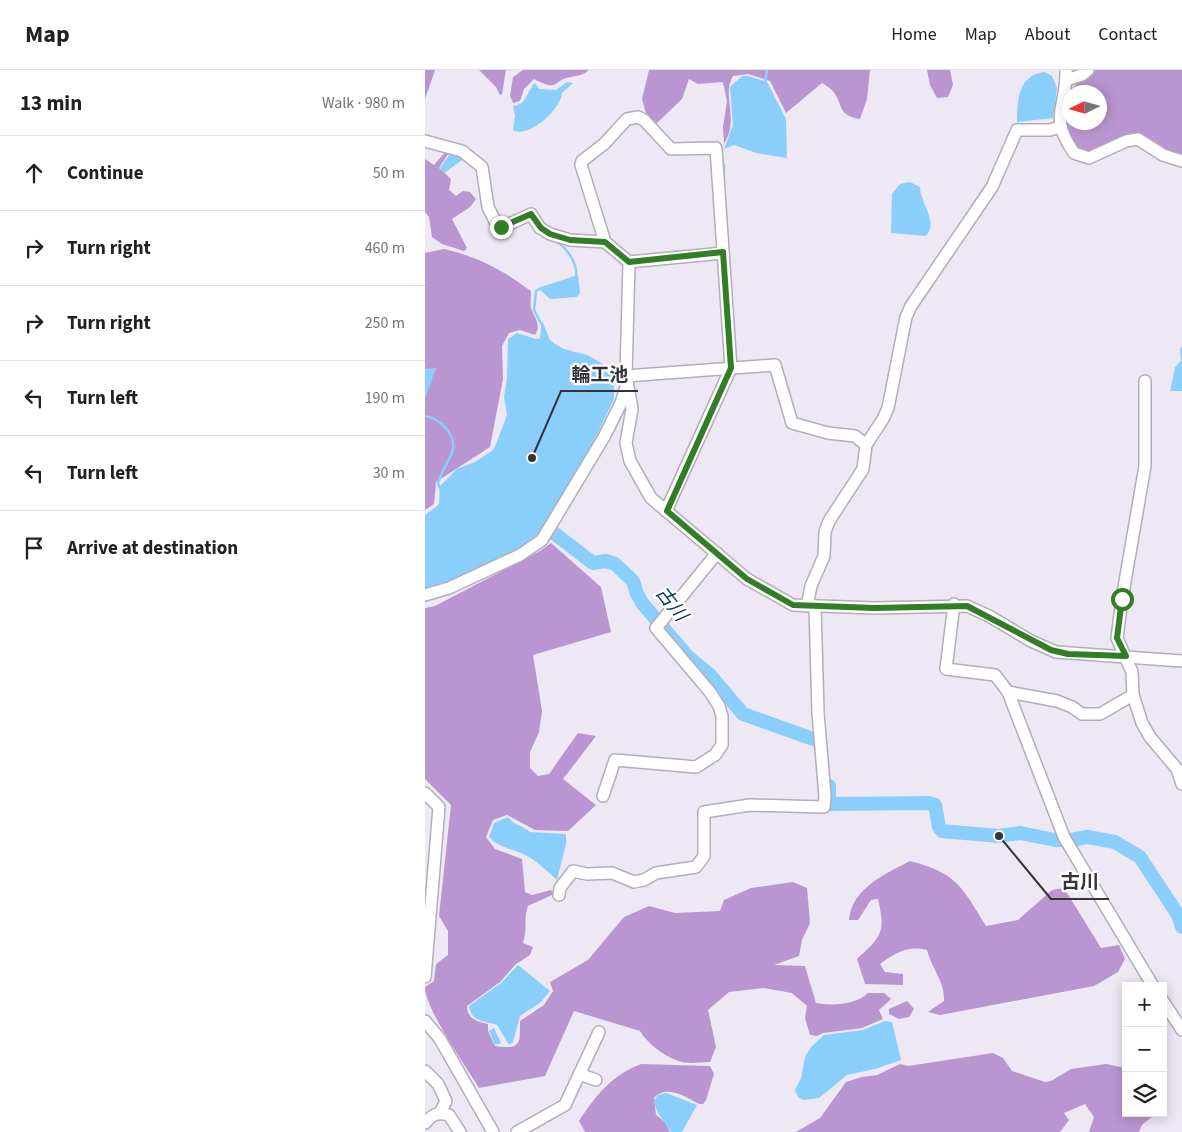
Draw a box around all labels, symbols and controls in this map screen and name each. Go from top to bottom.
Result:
text: Map [25,17,70,52]
text: Home [891,22,937,47]
text: Map [965,22,997,47]
text: About [1025,22,1070,47]
text: Contact [1098,22,1157,47]
north arrow [1062,85,1107,130]
text: 13 min [20,88,82,118]
text: Walk · 980 m [322,92,405,114]
icon: ahead [20,159,48,187]
text: Continue [67,160,144,187]
text: 50 m [373,162,405,184]
route end [490,216,513,239]
icon: right [20,234,48,262]
text: Turn right [67,235,151,262]
text: 460 m [365,237,405,259]
icon: right [20,309,48,337]
text: Turn right [67,310,151,337]
text: 250 m [365,312,405,334]
callout: 輪工池 [561,357,638,391]
text: 輪工池 [571,362,629,389]
icon: left [20,384,48,412]
text: Turn left [67,385,138,412]
text: 190 m [365,387,405,409]
icon: left [20,459,48,487]
text: Turn left [67,460,138,487]
text: 30 m [373,462,405,484]
icon: arrive [20,534,48,562]
text: Arrive at destination [67,535,238,562]
water label: 古川 [649,581,695,629]
route start [1111,588,1134,611]
callout: 古川 [1051,865,1109,899]
text: 古川 [1061,869,1099,896]
map controls [1122,982,1167,1117]
button: + [1122,982,1167,1027]
button: − [1122,1027,1167,1072]
button: layers [1122,1072,1167,1117]

